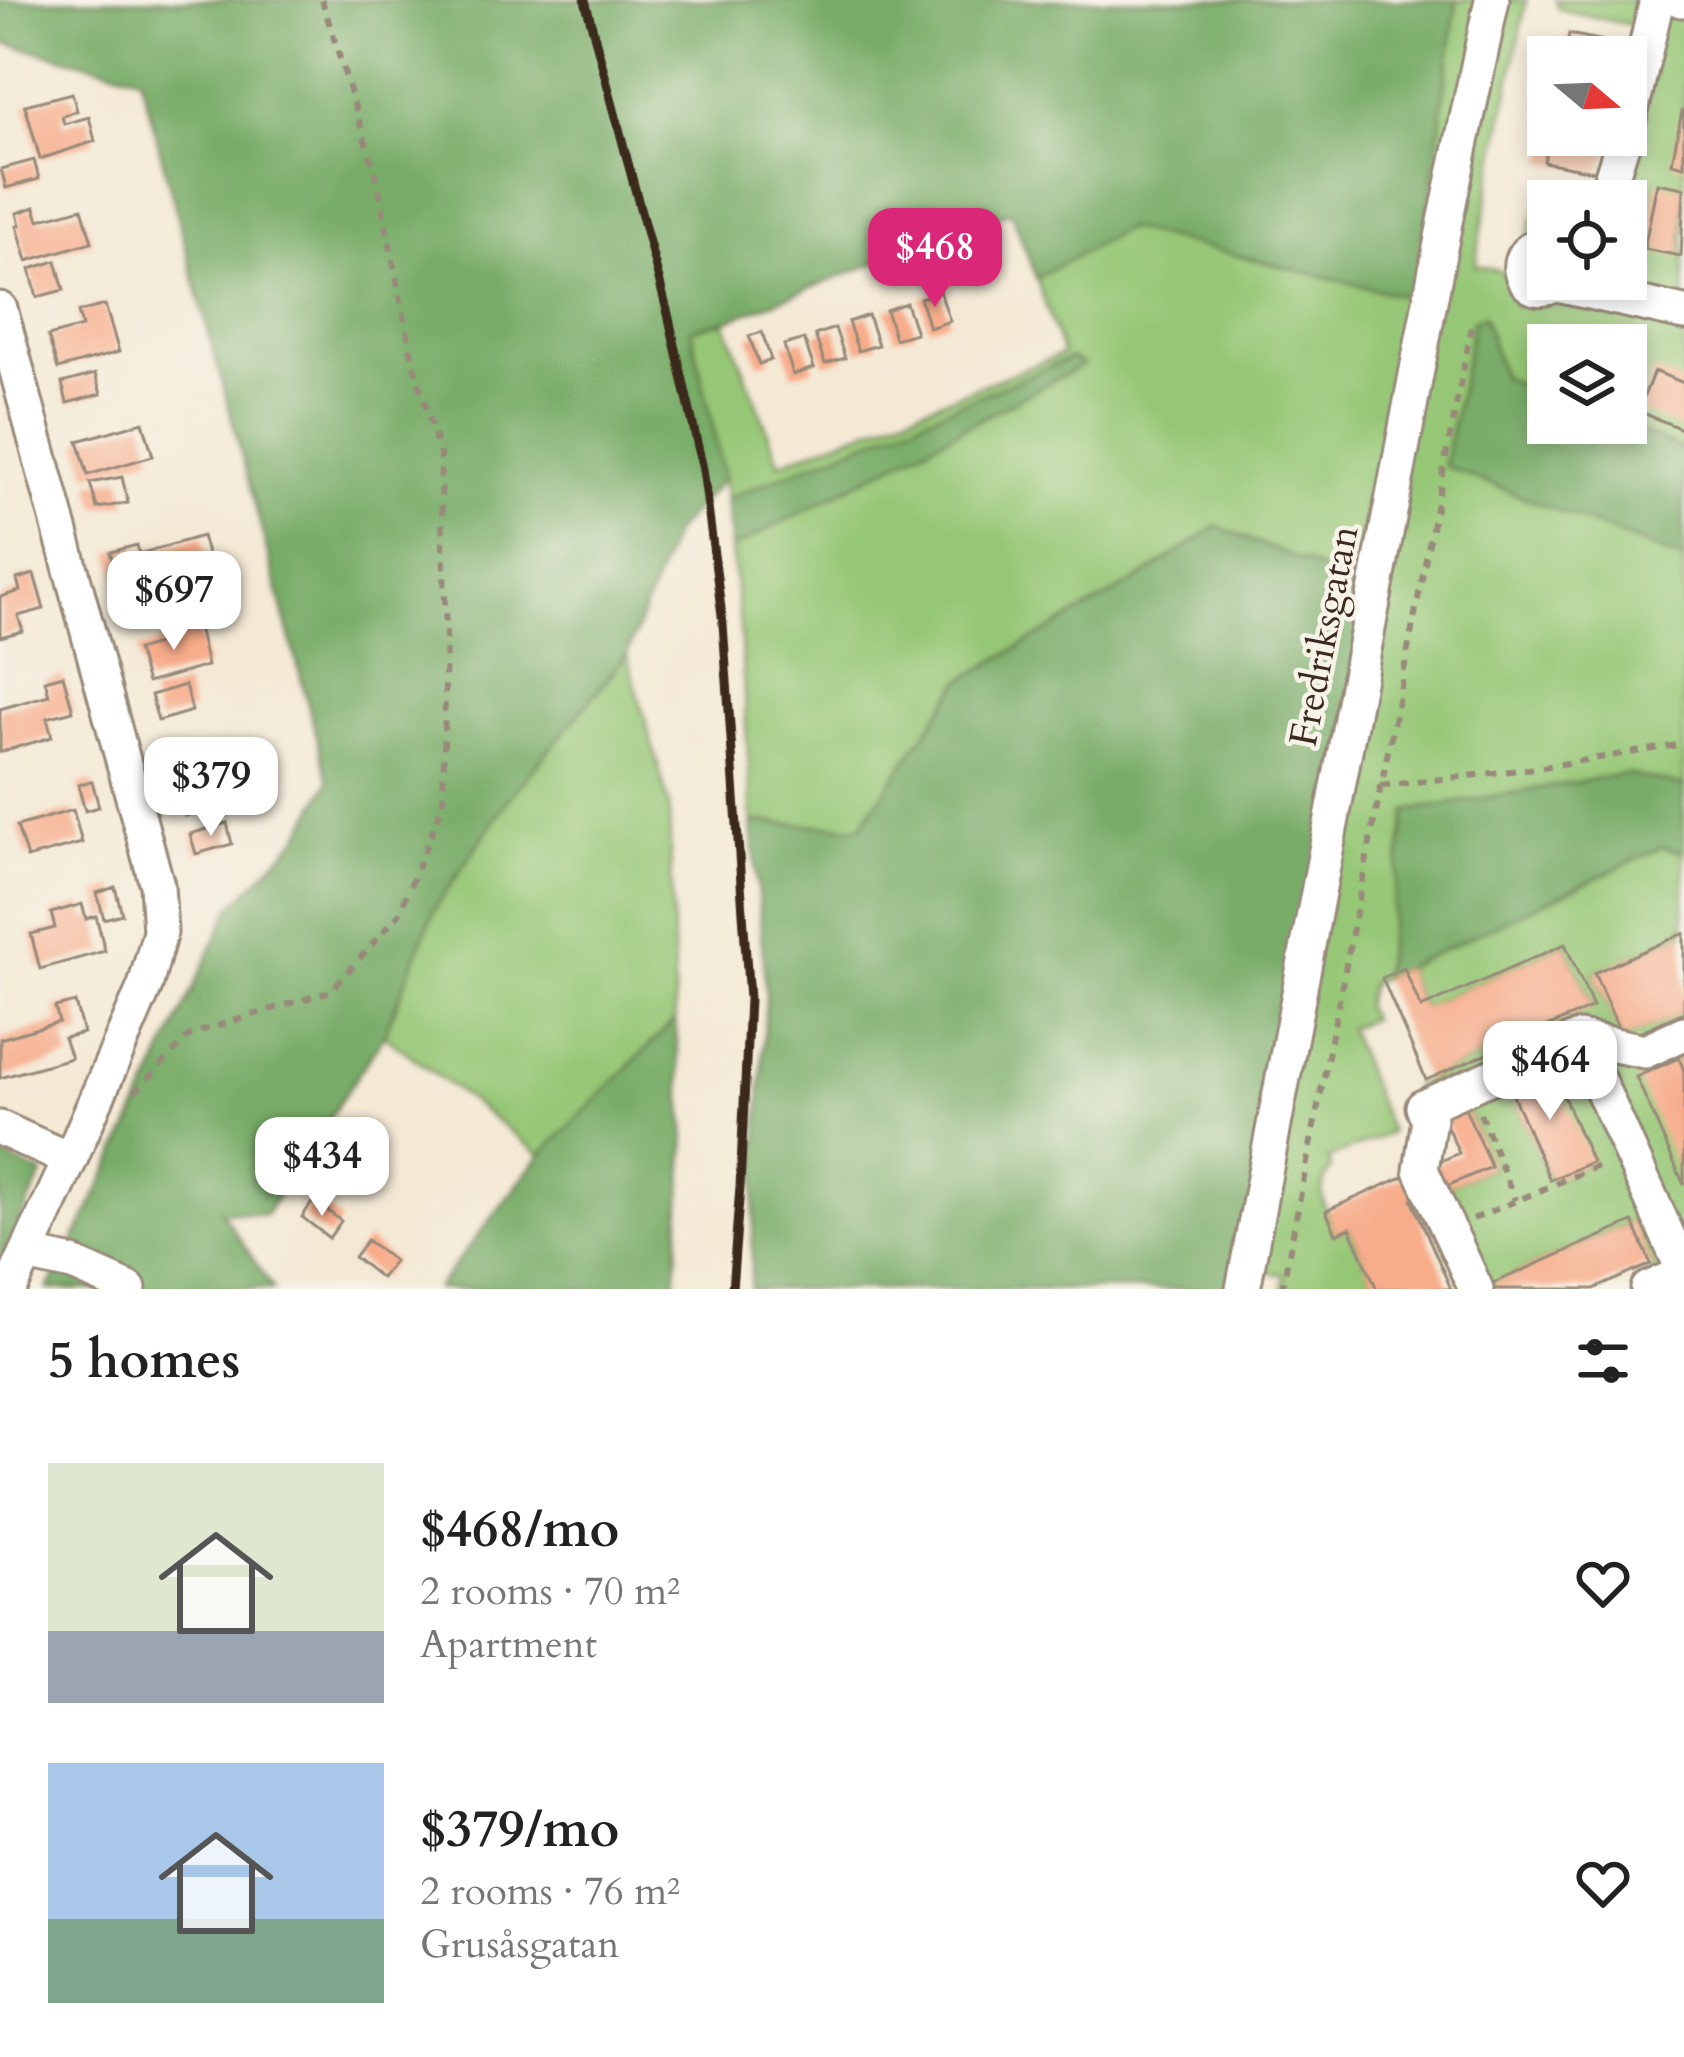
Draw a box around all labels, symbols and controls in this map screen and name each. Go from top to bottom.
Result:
north arrow [1527,36,1647,156]
map controls [1527,36,1647,444]
button: locate [1527,180,1647,300]
pin: $468 [864,208,1006,310]
text: $468 [895,220,975,273]
button: layers [1527,324,1647,444]
street label: Fredriksgatan [1277,521,1371,751]
pin: $697 [103,551,245,653]
text: $697 [134,563,214,616]
pin: $379 [140,737,282,839]
text: $379 [171,749,251,802]
pin: $464 [1479,1021,1621,1123]
text: $464 [1510,1033,1590,1086]
pin: $434 [251,1117,393,1219]
text: $434 [282,1129,362,1182]
text: 5 homes [48,1326,240,1396]
icon: filters [1570,1328,1636,1394]
text: $468/mo [420,1495,619,1565]
icon: home [144,1511,288,1655]
icon: heart [1570,1550,1636,1616]
text: 2 rooms · 70 m² [420,1565,680,1618]
text: Apartment [420,1618,597,1671]
text: $379/mo [420,1795,619,1865]
icon: home [144,1811,288,1955]
icon: heart [1570,1850,1636,1916]
text: 2 rooms · 76 m² [420,1865,680,1918]
text: Grusåsgatan [420,1918,620,1971]

